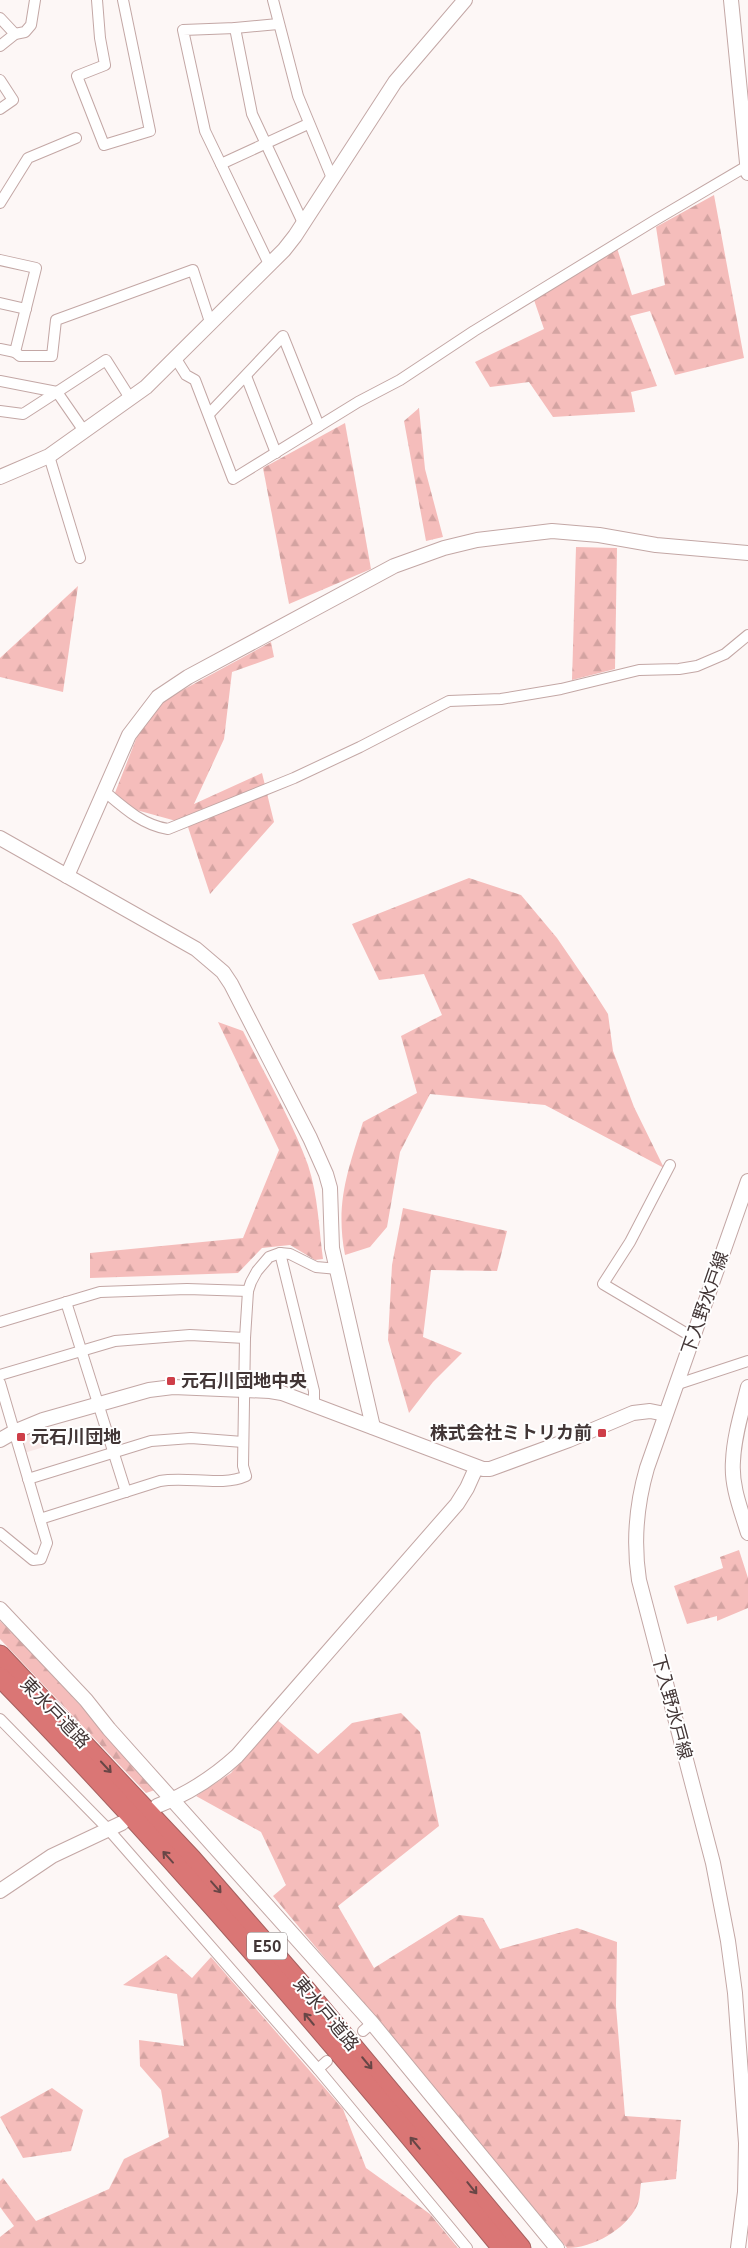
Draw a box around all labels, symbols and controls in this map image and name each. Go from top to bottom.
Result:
street label: 下入野水戸線 [673,1247,733,1358]
place label: 元石川団地中央 [181,1366,307,1392]
marker: 元石川団地中央 [165,1375,177,1387]
place label: 株式会社ミトリカ前 [430,1418,592,1444]
place label: 元石川団地 [31,1422,121,1448]
marker: 株式会社ミトリカ前 [596,1427,608,1439]
marker: 元石川団地 [15,1431,27,1443]
street label: 下入野水戸線 [647,1651,700,1762]
street label: 東水戸道路 [16,1670,97,1753]
one-way arrow [100,1760,112,1773]
one-way arrow [162,1851,174,1864]
one-way arrow [210,1880,222,1893]
road number: E50 [247,1932,287,1960]
street label: 東水戸道路 [289,1970,366,2056]
one-way arrow [304,2013,315,2026]
one-way arrow [362,2056,373,2069]
one-way arrow [409,2137,420,2150]
one-way arrow [466,2181,477,2194]

